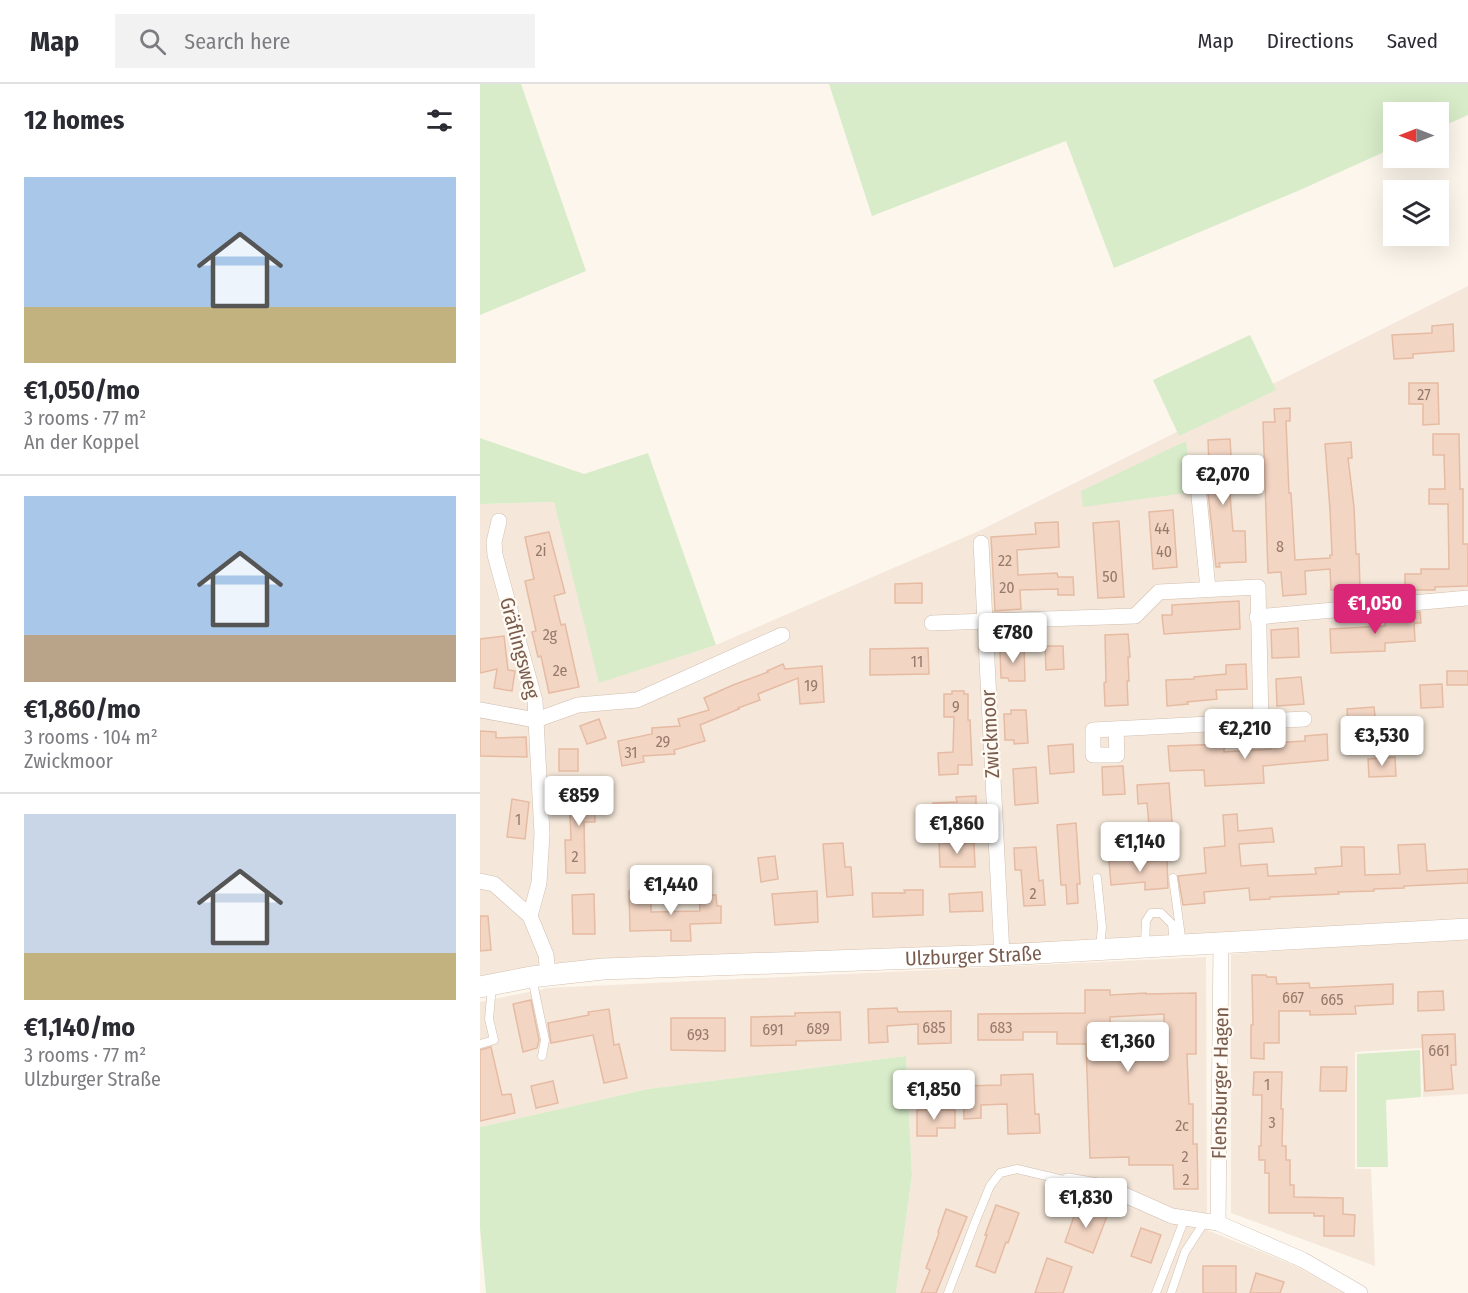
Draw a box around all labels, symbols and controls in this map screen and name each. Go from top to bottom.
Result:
search box [115,14,535,68]
text: Map [30,25,79,58]
icon: search [136,25,169,58]
text: Search here [184,28,290,55]
text: Map [1197,28,1234,54]
text: Directions [1267,28,1354,54]
text: Saved [1387,28,1438,54]
north arrow [1383,102,1449,168]
map controls [1383,102,1449,246]
icon: filters [423,104,456,137]
text: 12 homes [24,105,124,136]
button: layers [1383,180,1449,246]
icon: home [186,216,294,324]
text: €1,050/mo [24,375,140,406]
house number: 27 [1417,385,1431,404]
text: 3 rooms · 77 m² [24,406,146,430]
text: An der Koppel [24,430,139,454]
pin: €2,070 [1174,455,1272,506]
text: €2,070 [1196,462,1250,486]
house number: 44 [1154,519,1170,538]
icon: home [186,535,294,643]
house number: 8 [1276,537,1284,556]
house number: 2i [535,541,547,560]
house number: 40 [1156,542,1172,561]
house number: 22 [998,551,1012,570]
house number: 50 [1102,567,1118,586]
house number: 20 [999,578,1015,597]
pin: €1,050 [1326,584,1424,635]
text: €1,050 [1348,591,1402,615]
street label: Gräflingsweg [495,595,545,702]
pin: €780 [977,613,1049,664]
text: €780 [993,620,1033,644]
house number: 2g [543,625,558,644]
house number: 11 [911,652,923,671]
house number: 2e [553,661,567,680]
house number: 19 [804,676,818,695]
street label: Zwickmoor [976,689,1004,779]
text: €1,860/mo [24,694,141,725]
house number: 9 [952,697,960,716]
pin: €2,210 [1196,709,1294,760]
text: €2,210 [1219,716,1271,740]
pin: €3,530 [1333,716,1431,767]
text: €3,530 [1355,723,1409,747]
text: 3 rooms · 104 m² [24,725,158,749]
house number: 29 [656,732,671,751]
house number: 31 [624,743,638,762]
text: Zwickmoor [24,749,113,773]
pin: €859 [543,776,615,827]
text: €859 [559,783,599,807]
pin: €1,860 [908,804,1006,855]
house number: 1 [515,810,521,829]
text: €1,860 [929,811,985,835]
pin: €1,140 [1091,822,1189,873]
text: €1,140 [1115,829,1165,853]
house number: 2 [571,847,579,866]
icon: home [186,853,294,961]
pin: €1,440 [622,865,720,916]
text: €1,440 [644,872,698,896]
house number: 2 [1029,884,1037,903]
street label: Ulzburger Straße [905,941,1042,970]
house number: 667 [1282,988,1305,1007]
house number: 665 [1320,990,1344,1009]
street label: Flensburger Hagen [1207,1007,1233,1159]
text: €1,140/mo [24,1012,135,1043]
house number: 685 [922,1018,946,1037]
house number: 683 [989,1018,1013,1037]
house number: 689 [806,1019,830,1038]
house number: 691 [762,1020,784,1039]
pin: €1,360 [1079,1022,1177,1073]
house number: 693 [687,1025,709,1044]
text: €1,360 [1101,1029,1155,1053]
house number: 661 [1428,1041,1450,1060]
text: 3 rooms · 77 m² [24,1043,146,1067]
text: Ulzburger Straße [24,1067,161,1091]
pin: €1,850 [885,1070,983,1121]
house number: 1 [1264,1075,1270,1094]
text: €1,850 [907,1077,961,1101]
house number: 3 [1268,1113,1276,1132]
house number: 2c [1175,1116,1189,1135]
house number: 2 [1181,1147,1189,1166]
house number: 2 [1182,1170,1190,1189]
pin: €1,830 [1037,1178,1135,1229]
text: €1,830 [1059,1185,1113,1209]

